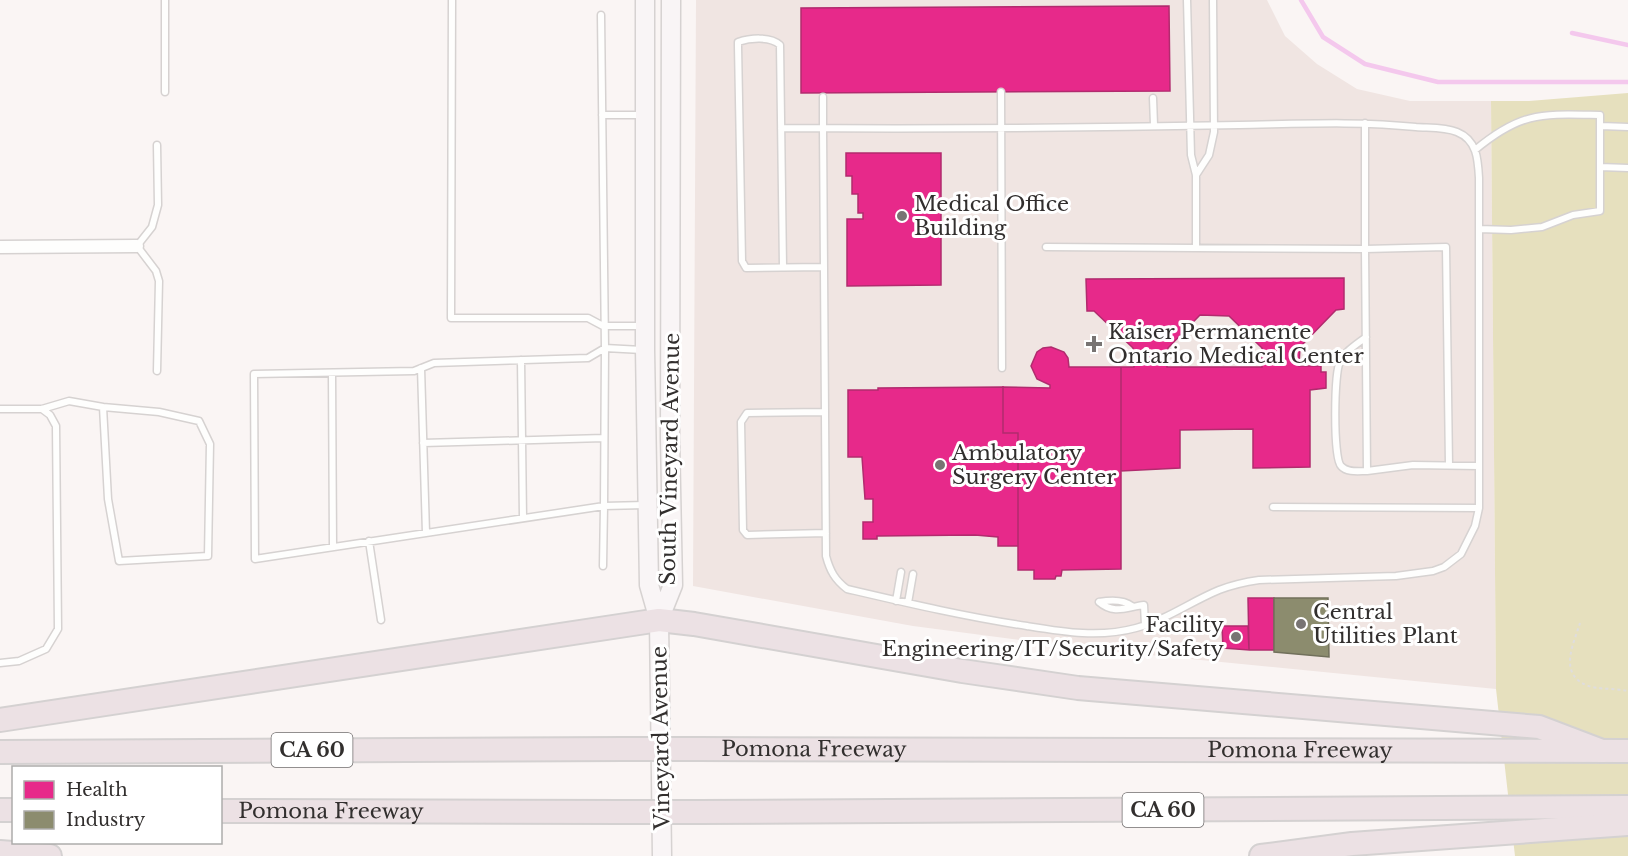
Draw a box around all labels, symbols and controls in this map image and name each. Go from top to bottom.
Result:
place label: Medical Office Building [914,191,1069,241]
marker: Medical Office Building [895,209,909,223]
place label: Kaiser Permanente Ontario Medical Center [1108,319,1364,369]
street label: South Vineyard Avenue [655,333,685,585]
marker: Kaiser Permanente Ontario Medical Center [1085,335,1103,353]
place label: Ambulatory Surgery Center [951,440,1116,490]
marker: Ambulatory Surgery Center [933,458,947,472]
place label: Central Utilities Plant [1313,599,1458,649]
place label: Facility Engineering/IT/Security/Safety [882,612,1225,662]
marker: Central Utilities Plant [1294,617,1308,631]
marker: Facility Engineering/IT/Security/Safety [1229,630,1243,644]
street label: Vineyard Avenue [646,646,676,831]
road number: CA 60 [272,733,352,767]
street label: Pomona Freeway [721,736,907,762]
street label: Pomona Freeway [1207,737,1393,763]
legend [12,766,222,844]
text: Health [66,779,128,801]
road number: CA 60 [1122,793,1204,827]
street label: Pomona Freeway [238,798,424,825]
text: Industry [66,809,146,831]

